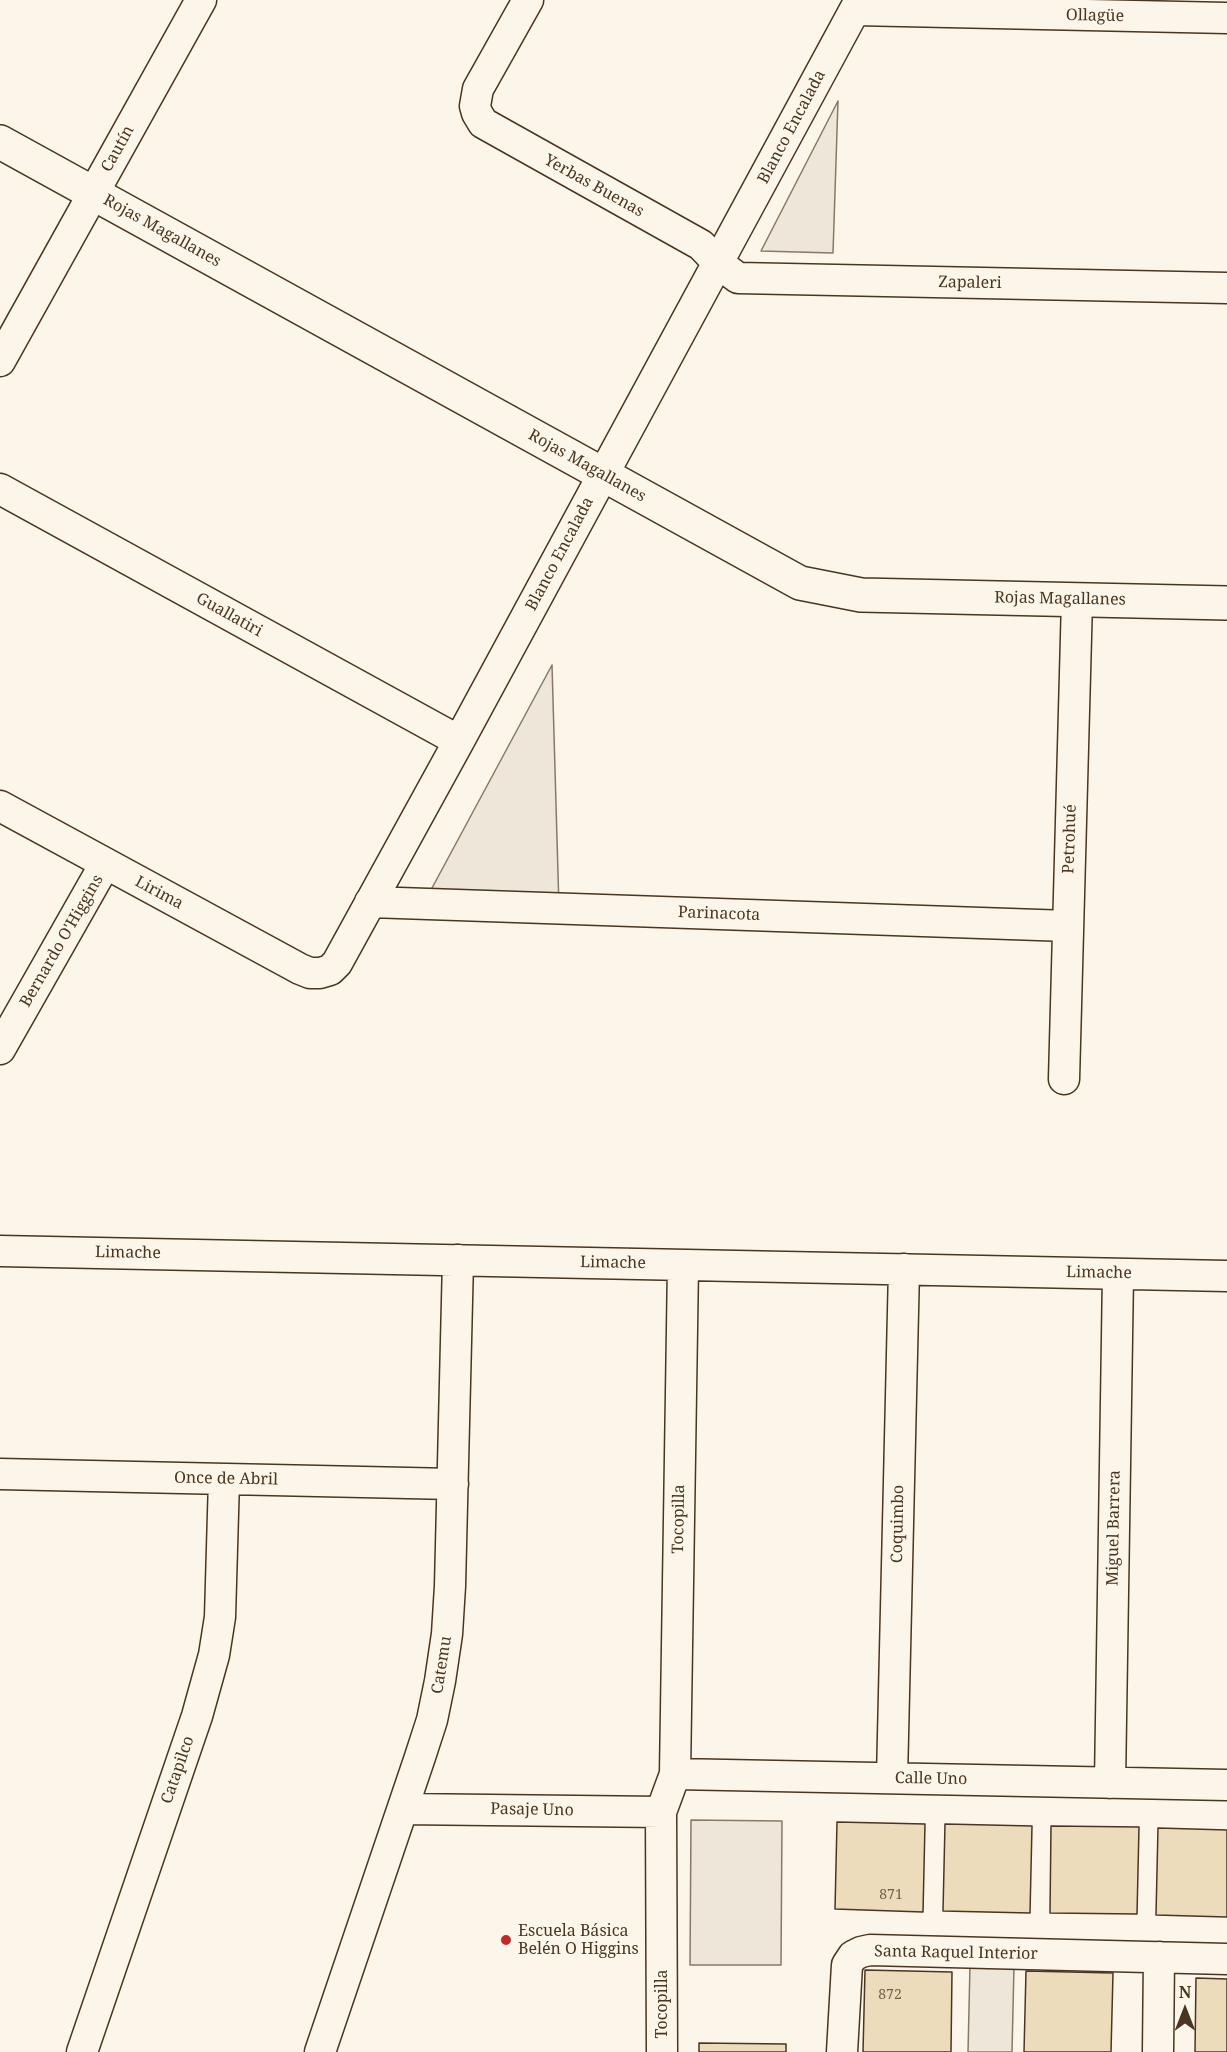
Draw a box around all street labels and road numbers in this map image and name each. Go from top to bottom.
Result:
street label: Ollagüe [1066,6,1124,26]
street label: Blanco Encalada [754,67,830,187]
street label: Cautín [97,122,139,176]
street label: Yerbas Buenas [541,151,647,221]
street label: Rojas Magallanes [100,191,224,271]
street label: Zapaleri [938,273,1002,293]
street label: Rojas Magallanes [525,426,649,506]
street label: Blanco Encalada [522,494,598,614]
street label: Rojas Magallanes [994,588,1126,610]
street label: Guallatiri [192,589,266,641]
street label: Petrohué [1059,804,1081,874]
street label: Bernardo O'Higgins [16,871,108,1011]
street label: Lirima [132,872,186,914]
street label: Parinacota [677,903,761,925]
street label: Limache [95,1243,161,1263]
street label: Limache [580,1253,646,1273]
street label: Limache [1066,1263,1132,1283]
street label: Once de Abril [174,1468,278,1490]
street label: Miguel Barrera [1103,1470,1125,1586]
street label: Tocopilla [669,1484,689,1554]
street label: Coquimbo [888,1485,908,1563]
street label: Catemu [428,1635,456,1695]
street label: Catapilco [157,1734,199,1806]
street label: Calle Uno [895,1769,967,1789]
street label: Pasaje Uno [490,1800,574,1820]
street label: Santa Raquel Interior [874,1942,1038,1964]
street label: Tocopilla [652,1969,672,2039]

